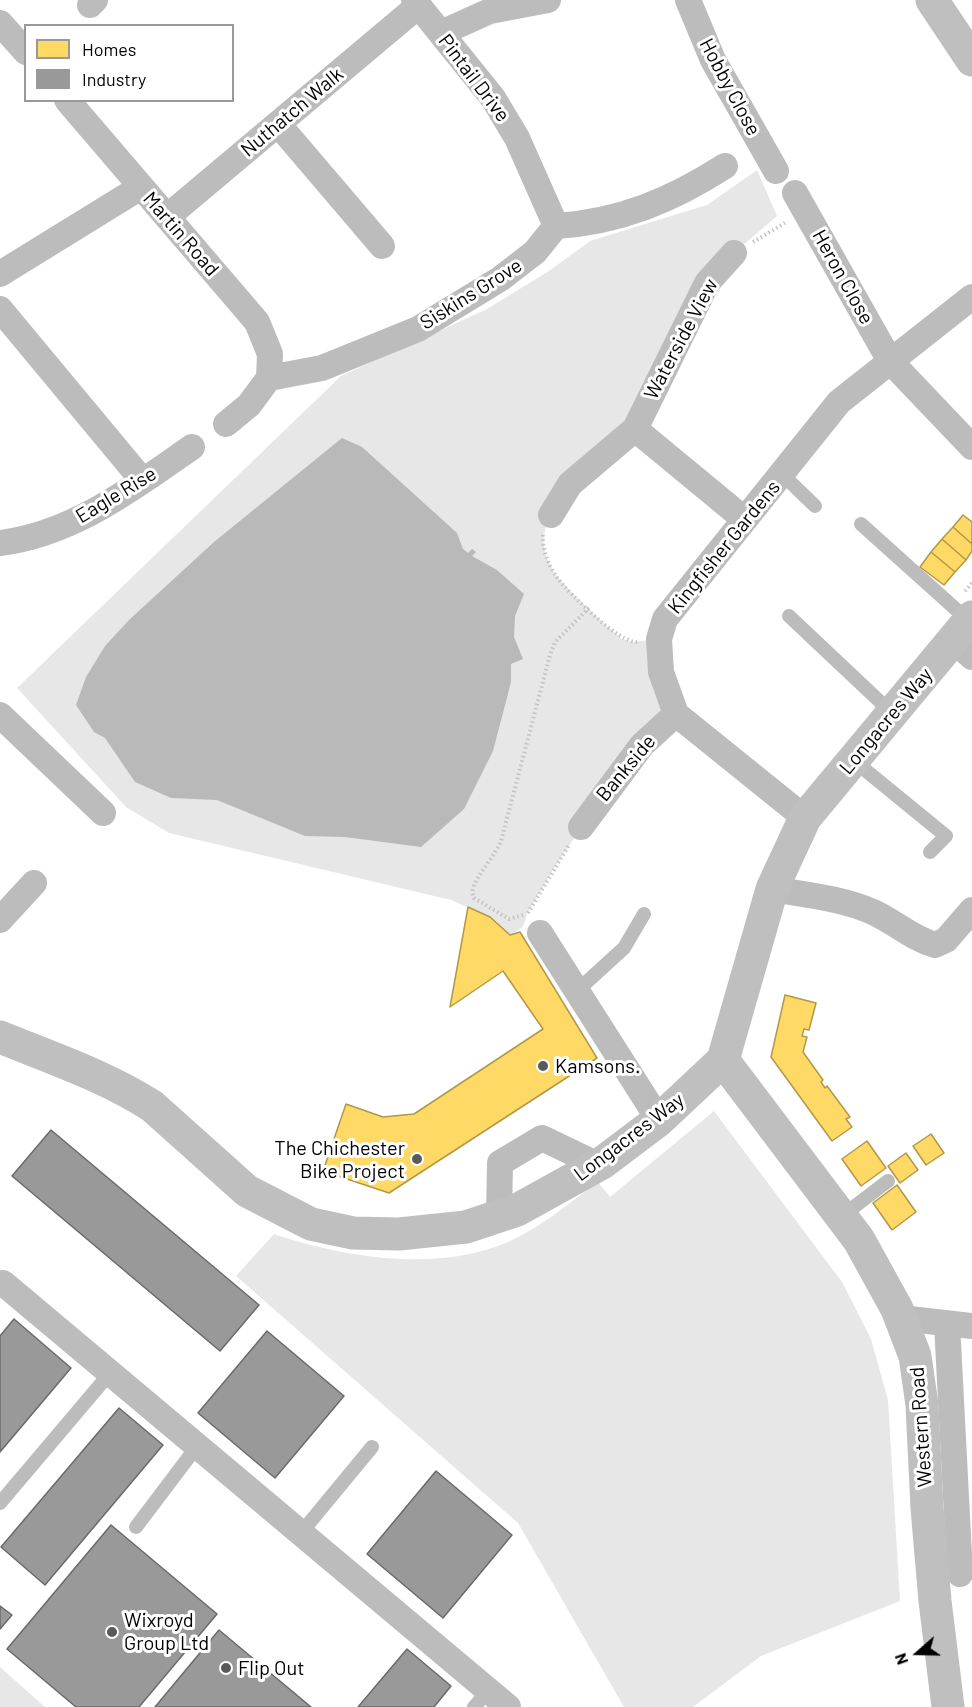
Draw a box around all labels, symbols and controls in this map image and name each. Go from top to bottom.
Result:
legend [24,24,234,102]
street label: Pintail Drive [433,29,515,127]
street label: Hobby Close [694,34,766,140]
text: Homes [82,38,136,60]
street label: Nuthatch Walk [236,62,348,162]
text: Industry [82,68,146,90]
street label: Martin Road [138,187,224,281]
street label: Heron Close [807,225,879,329]
street label: Siskins Grove [416,253,526,335]
street label: Waterside View [639,274,723,404]
street label: Eagle Rise [71,462,161,528]
street label: Kingfisher Gardens [663,475,785,619]
street label: Longacres Way [835,663,937,779]
street label: Bankside [591,730,661,806]
place label: Kamsons. [555,1054,640,1078]
marker: Kamsons. [536,1059,550,1073]
street label: Longacres Way [569,1088,689,1186]
place label: The Chichester Bike Project [274,1136,405,1183]
marker: The Chichester Bike Project [410,1152,424,1166]
street label: Western Road [905,1366,937,1488]
place label: Wixroyd Group Ltd [124,1608,209,1655]
north arrow [888,1623,948,1683]
marker: Wixroyd Group Ltd [105,1625,119,1639]
text: N [890,1651,911,1668]
place label: Flip Out [238,1656,305,1680]
marker: Flip Out [219,1661,233,1675]

